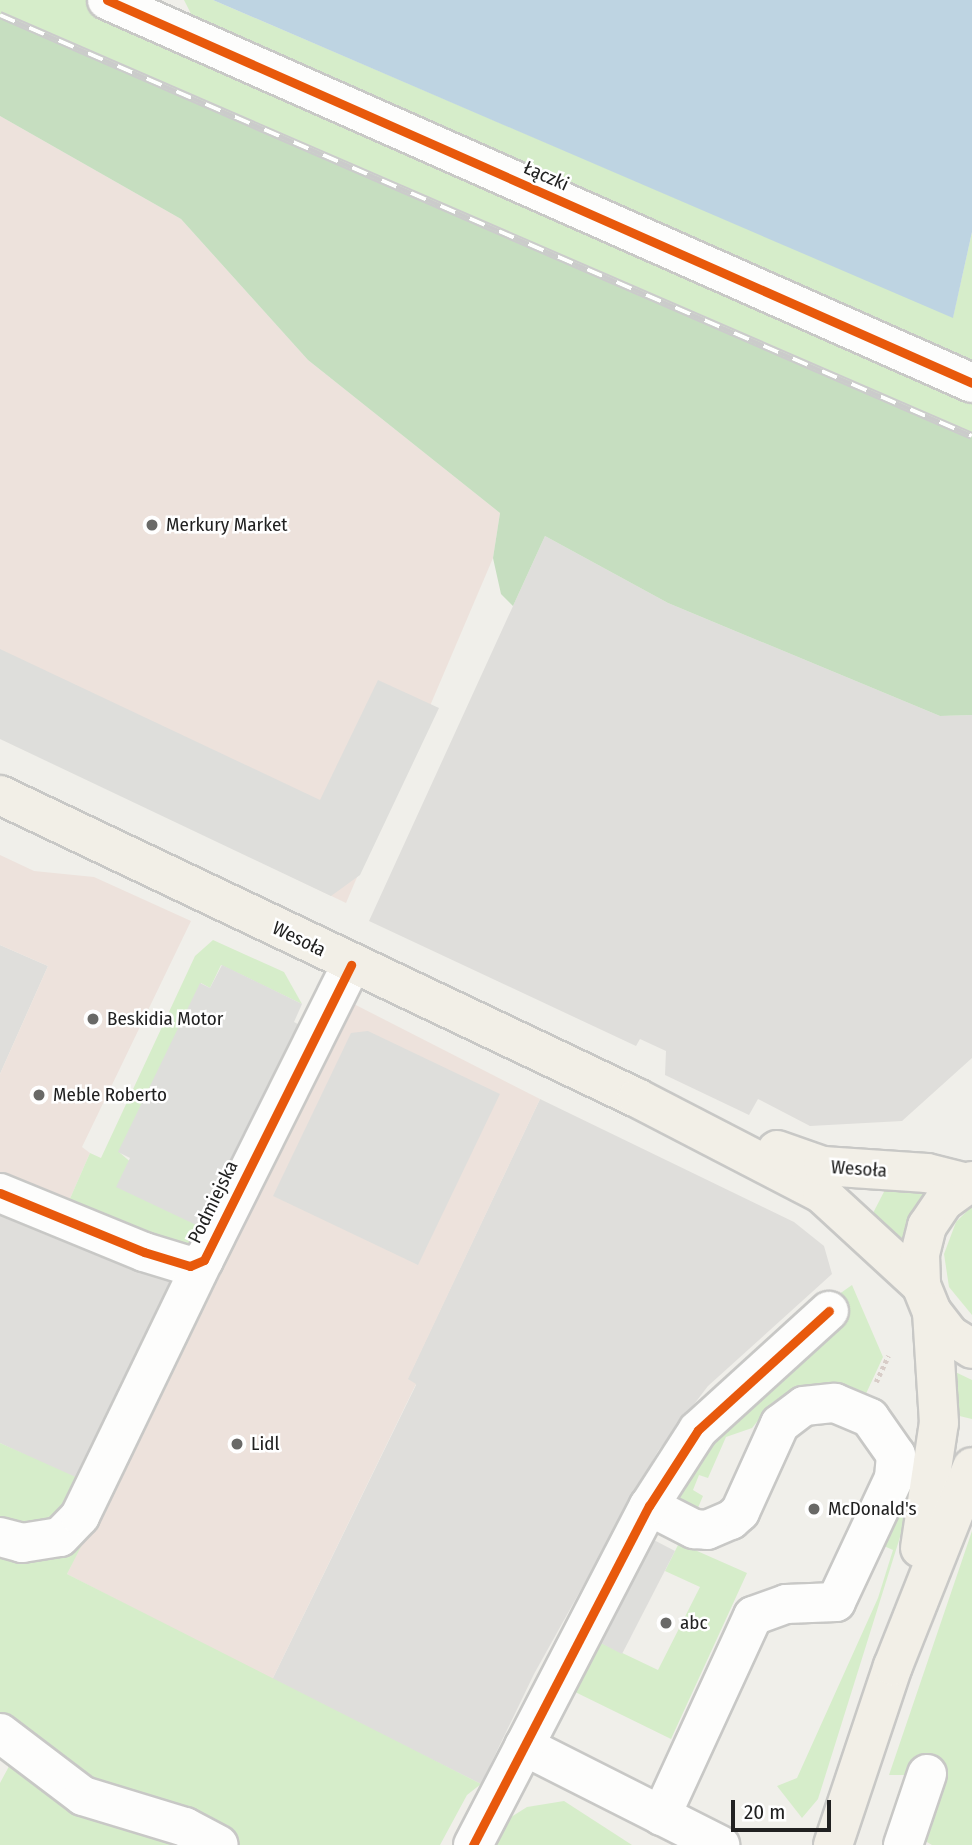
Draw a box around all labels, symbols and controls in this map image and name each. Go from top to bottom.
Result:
street label: Łączki [520,156,572,196]
place label: Merkury Market [166,514,287,536]
marker: Merkury Market [144,517,160,533]
street label: Wesoła [269,916,329,962]
place label: Beskidia Motor [107,1008,223,1030]
marker: Beskidia Motor [85,1011,101,1027]
place label: Meble Roberto [53,1084,167,1106]
marker: Meble Roberto [31,1087,47,1103]
street label: Wesoła [830,1156,888,1182]
street label: Podmiejska [183,1157,243,1247]
place label: Lidl [251,1433,279,1455]
marker: Lidl [229,1436,245,1452]
place label: McDonald's [828,1498,917,1520]
marker: McDonald's [806,1501,822,1517]
place label: abc [680,1612,708,1634]
marker: abc [658,1615,674,1631]
scale bar [734,1786,834,1830]
text: 20 m [744,1799,785,1825]

